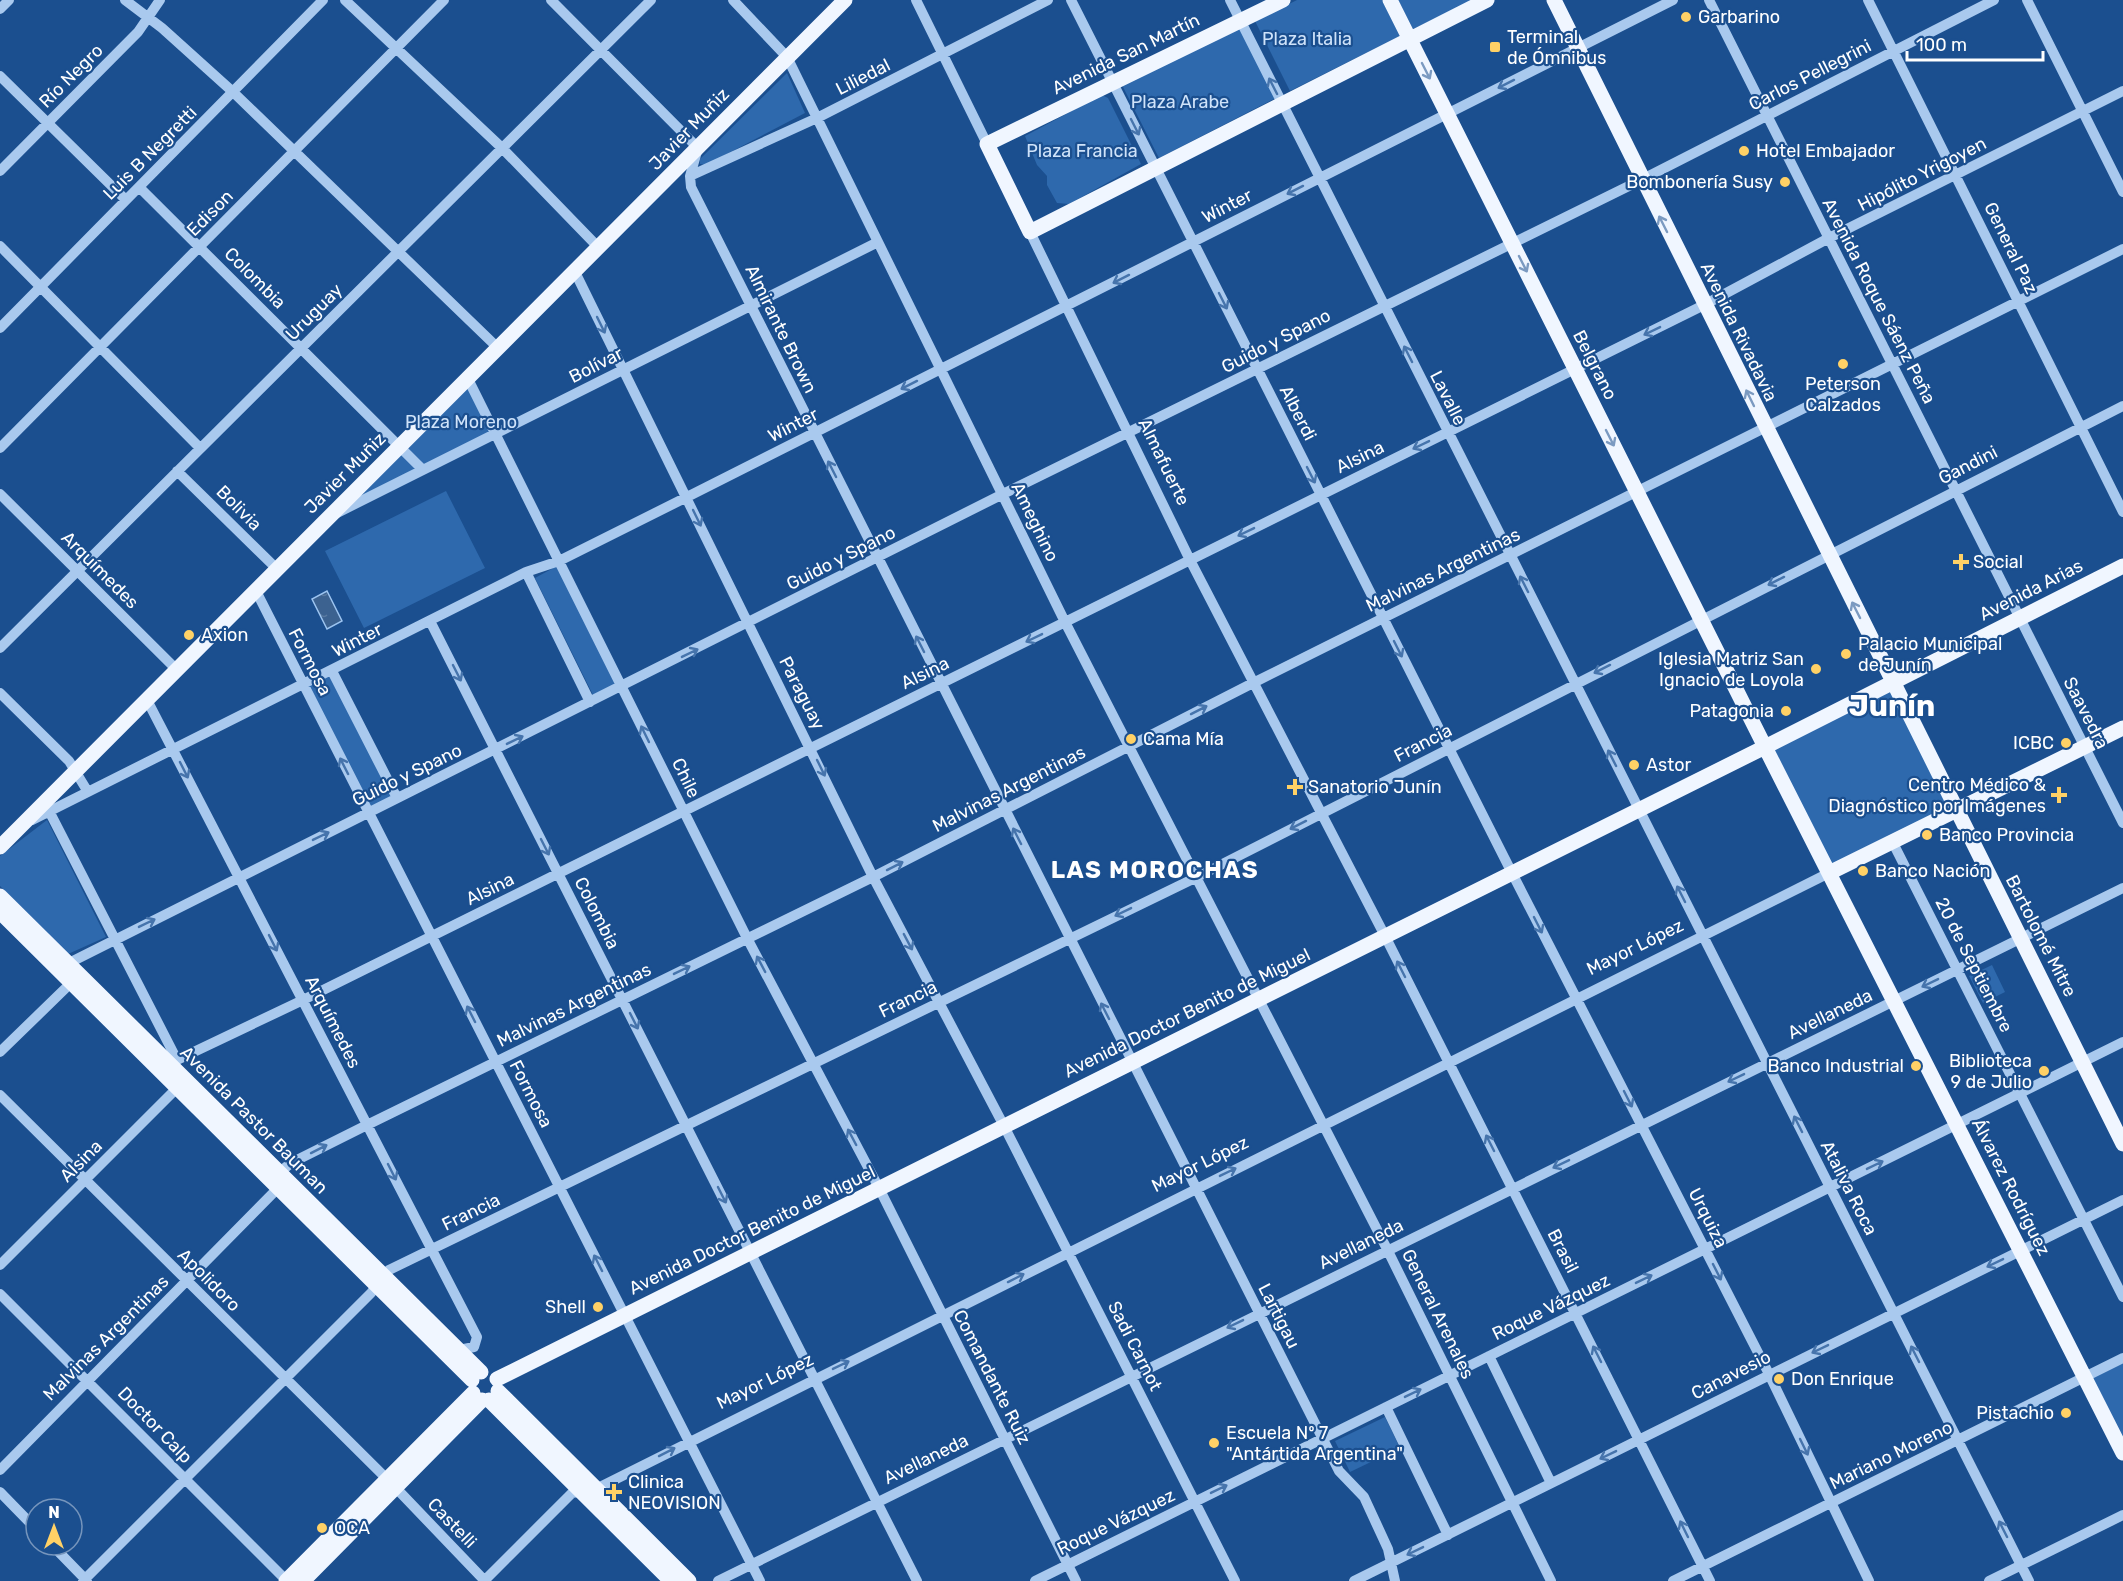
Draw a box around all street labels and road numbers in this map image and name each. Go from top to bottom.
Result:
street label: Avenida San Martín [1049,9,1203,99]
street label: Carlos Pellegrini [1745,35,1875,115]
street label: Río Negro [35,40,107,112]
street label: Liliedal [832,54,894,100]
street label: Javier Muñiz [644,83,734,175]
street label: Luis B Negretti [99,102,201,204]
street label: Hipólito Yrigoyen [1854,132,1990,216]
street label: Winter [1198,184,1256,228]
street label: Edison [182,185,238,241]
street label: Avenida Roque Sáenz Peña [1818,195,1940,407]
street label: General Paz [1979,199,2043,297]
street label: Colombia [220,243,290,313]
street label: Avenida Rivadavia [1696,259,1782,405]
street label: Almirante Brown [740,261,822,397]
street label: Uruguay [281,279,347,345]
street label: Guido y Spano [1218,304,1334,378]
street label: Belgrano [1568,327,1622,403]
street label: Bolívar [565,342,627,388]
street label: Lavalle [1425,367,1471,429]
street label: Alberdi [1275,382,1321,444]
street label: Winter [764,403,822,447]
street label: Almafuerte [1133,415,1195,509]
street label: Javier Muñiz [300,428,390,518]
street label: Alsina [1332,436,1388,478]
street label: Gandini [1935,441,2001,489]
street label: Ameghino [1006,479,1064,565]
street label: Bolivia [212,481,266,535]
street label: Guido y Spano [783,521,899,595]
street label: Malvinas Argentinas [1362,523,1524,617]
street label: Arquímedes [57,527,143,613]
street label: Avenida Arias [1975,554,2087,626]
street label: Winter [328,618,386,662]
street label: Formosa [284,625,336,699]
street label: Alsina [897,652,953,694]
street label: Paraguay [774,653,830,733]
street label: Saavedra [2059,673,2113,753]
street label: Francia [1390,719,1456,767]
street label: Guido y Spano [349,739,465,811]
street label: Malvinas Argentinas [929,741,1089,837]
street label: Chile [667,754,705,802]
street label: Alsina [462,868,518,910]
street label: Bartolomé Mitre [2001,871,2081,1001]
street label: Colombia [569,873,625,953]
street label: 20 de Septiembre [1931,894,2017,1036]
street label: Mayor López [1583,914,1687,980]
street label: Avenida Doctor Benito de Miguel [1060,944,1314,1082]
street label: Malvinas Argentinas [493,958,655,1052]
street label: Arquímedes [300,972,366,1072]
street label: Francia [875,976,941,1022]
street label: Avellaneda [1784,984,1876,1044]
street label: Avenida Pastor Bauman [176,1042,332,1198]
street label: Formosa [505,1057,557,1131]
street label: Álvarez Rodríguez [1967,1115,2055,1259]
street label: Mayor López [1148,1131,1252,1197]
street label: Alsina [55,1135,107,1187]
street label: Ataliva Roca [1816,1137,1882,1239]
street label: Avenida Doctor Benito de Miguel [625,1161,879,1299]
street label: Urquiza [1684,1184,1732,1252]
street label: Francia [438,1189,504,1235]
street label: Avellaneda [1315,1214,1407,1274]
street label: Brasil [1543,1225,1583,1277]
street label: Apolidoro [173,1244,245,1316]
street label: General Arenales [1397,1246,1479,1382]
street label: Roque Vázquez [1489,1269,1613,1345]
street label: Malvinas Argentinas [39,1271,173,1405]
street label: Lartigau [1253,1280,1305,1352]
street label: Sadi Carnot [1103,1298,1167,1394]
street label: Comandante Ruiz [949,1306,1035,1448]
street label: Canavesio [1688,1346,1774,1404]
street label: Mayor López [713,1348,817,1414]
street label: Doctor Calp [113,1382,197,1468]
street label: Mariano Moreno [1826,1416,1956,1494]
street label: Avellaneda [880,1429,972,1489]
street label: Roque Vázquez [1054,1484,1178,1560]
street label: Castelli [423,1493,481,1553]

